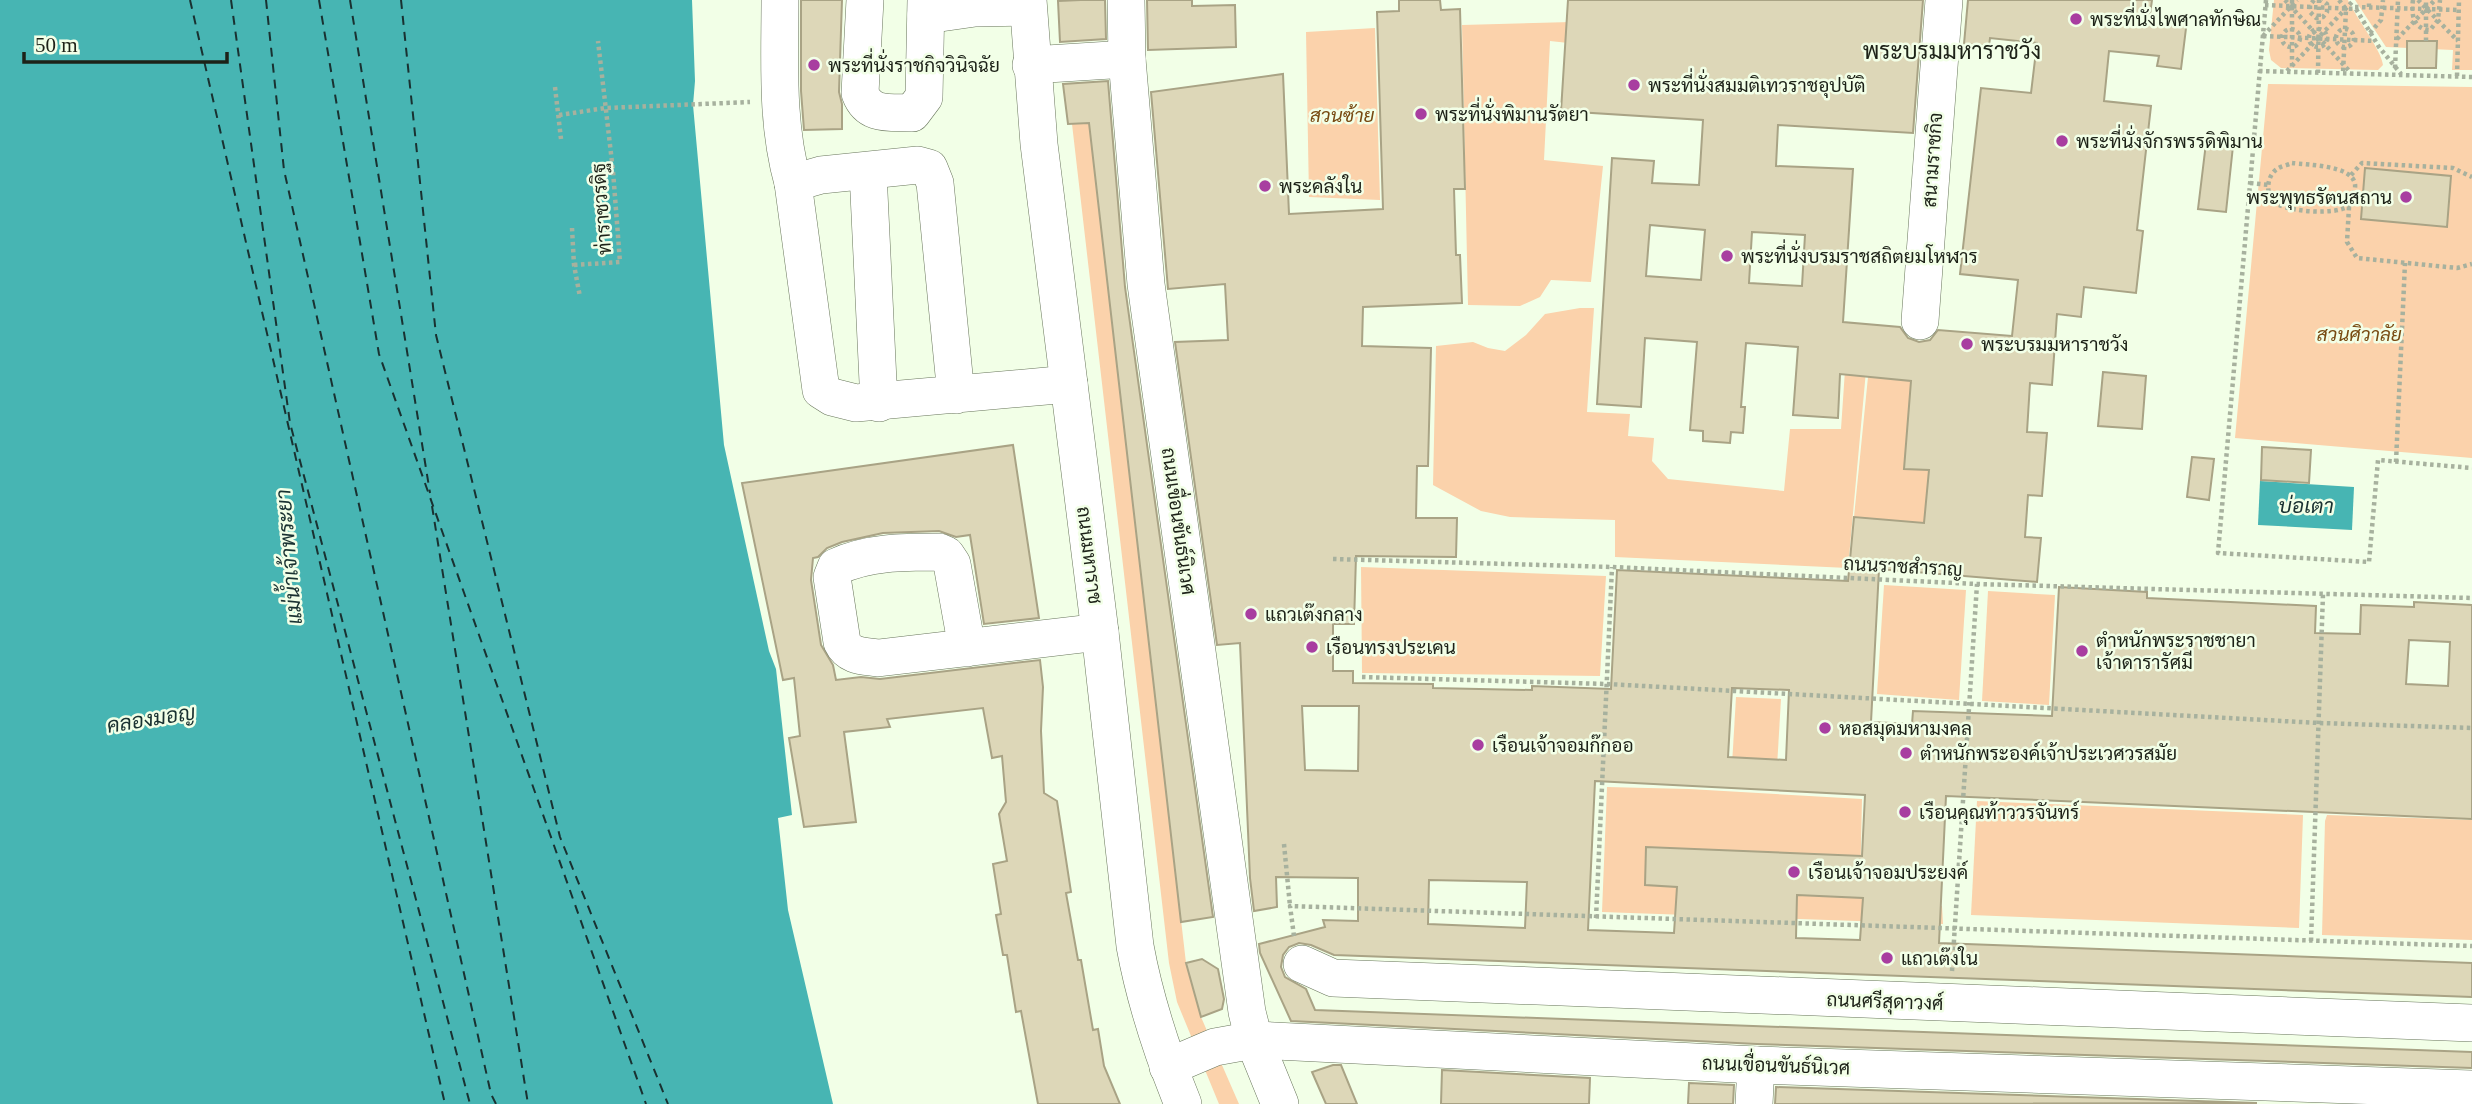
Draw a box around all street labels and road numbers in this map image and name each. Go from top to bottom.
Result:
street label: สนามราชกิจ [1919,112,1946,208]
street label: ท่าราชวรดิฐ [587,162,617,256]
street label: ถนนเขื่อนขันธ์นิเวศ [1158,445,1206,596]
street label: ถนนมหาราช [1073,505,1106,605]
street label: ถนนราชสำราญ [1843,553,1963,581]
street label: ถนนศรีสุดาวงศ์ [1826,987,1944,1016]
street label: ถนนเขื่อนขันธ์นิเวศ [1701,1045,1851,1079]

